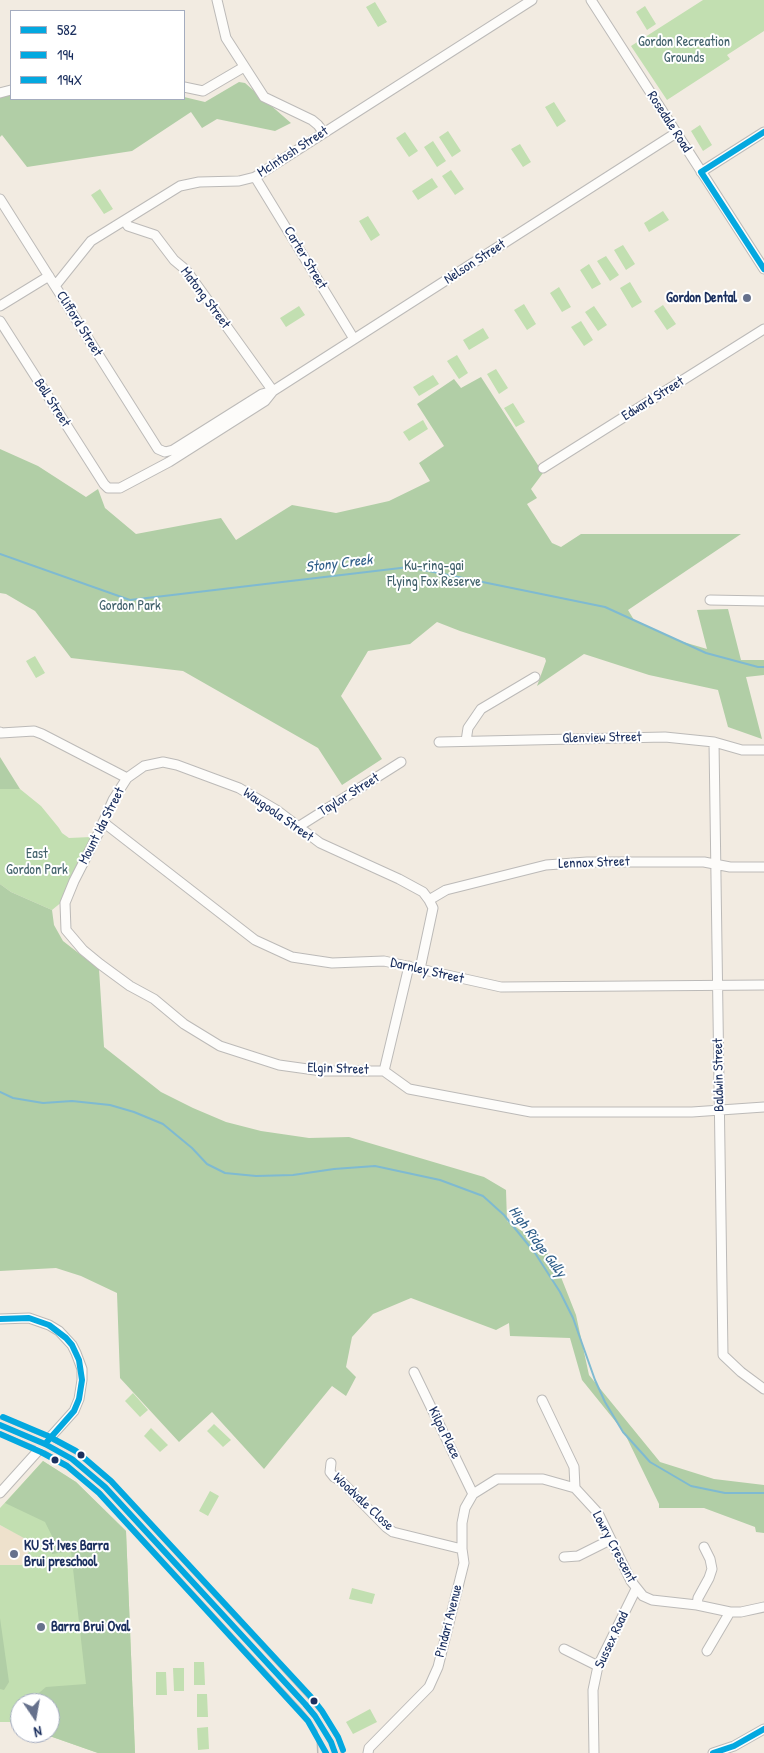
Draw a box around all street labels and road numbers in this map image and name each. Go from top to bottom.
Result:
street label: Rosedale Road [643,88,695,156]
street label: McIntosh Street [254,123,332,181]
street label: Carter Street [280,224,330,292]
street label: Nelson Street [441,236,509,288]
street label: Matong Street [176,264,234,332]
street label: Clifford Street [52,288,106,360]
street label: Edward Street [619,373,687,425]
street label: Bell Street [30,376,74,430]
street label: Glenview Street [562,729,642,747]
street label: Taylor Street [315,770,383,820]
street label: Mount Ida Street [75,785,129,867]
street label: Waugoola Street [239,785,317,845]
street label: Lennox Street [558,853,630,873]
street label: Darnley Street [389,954,465,988]
street label: Baldwin Street [710,1038,728,1112]
street label: Elgin Street [307,1060,369,1078]
street label: Kilpa Place [424,1404,464,1462]
street label: Woodvale Close [329,1470,397,1534]
street label: Lowry Crescent [588,1509,640,1585]
street label: Pindari Avenue [432,1583,466,1659]
street label: Sussex Road [592,1609,632,1671]

